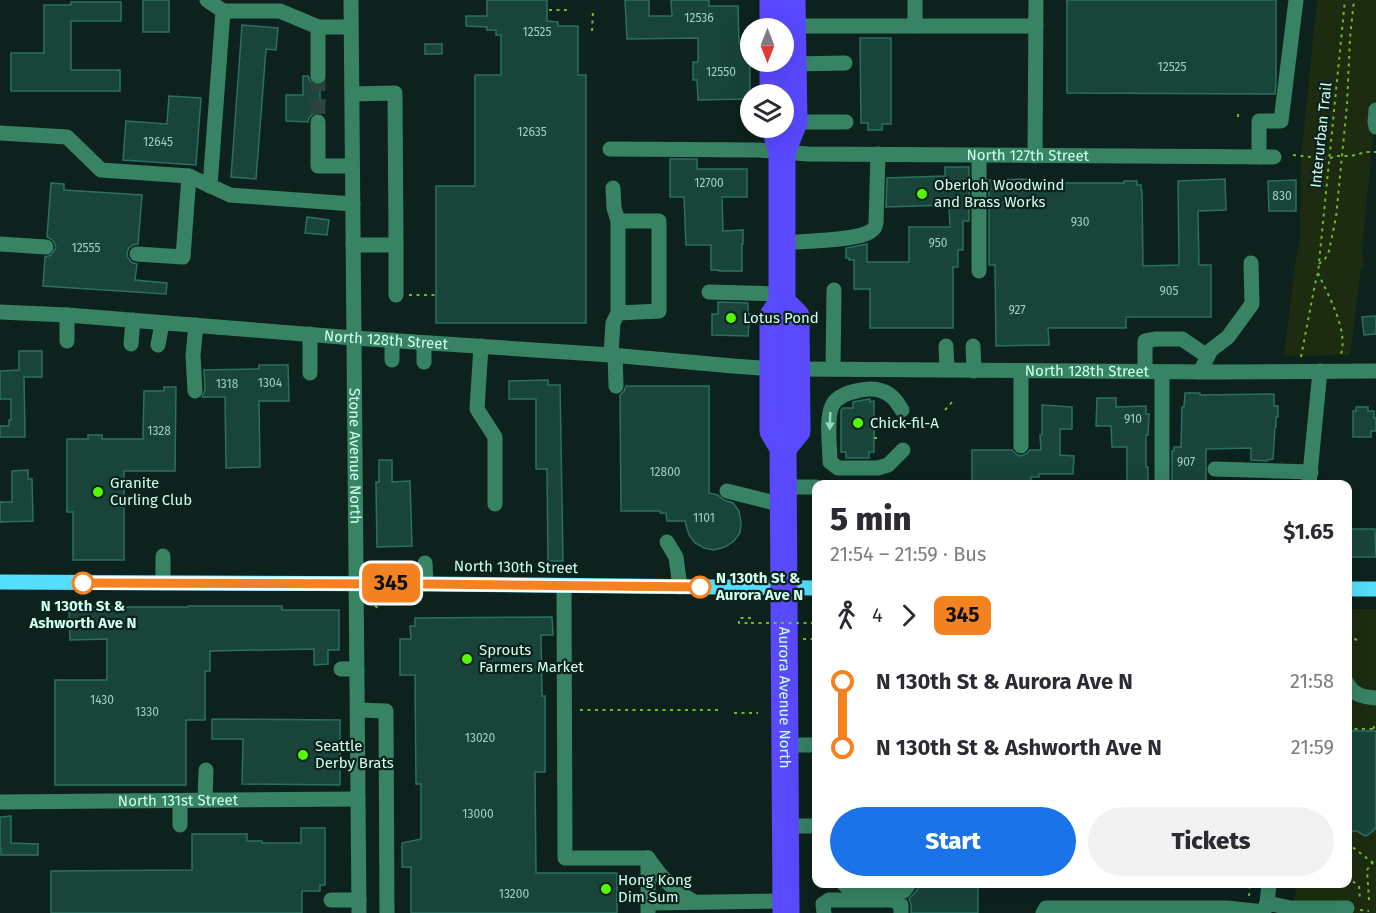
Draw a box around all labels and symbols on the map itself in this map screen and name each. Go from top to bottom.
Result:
house number: 12536 [684,11,714,25]
north arrow [740,18,794,72]
house number: 12525 [523,25,551,39]
house number: 12525 [1158,60,1186,74]
house number: 12550 [706,65,736,79]
street label: Interurban Trail [1307,81,1336,189]
house number: 12635 [517,125,547,139]
house number: 12645 [143,135,173,149]
street label: North 127th Street [967,146,1090,165]
house number: 12700 [694,176,724,190]
place label: Oberloh Woodwind and Brass Works [934,176,1065,211]
marker: Oberloh Woodwind and Brass Works [915,187,929,201]
house number: 830 [1272,189,1292,203]
house number: 930 [1071,215,1090,229]
house number: 950 [928,236,948,250]
house number: 12555 [71,241,101,255]
house number: 905 [1159,284,1179,298]
house number: 927 [1008,303,1026,317]
place label: Lotus Pond [743,309,819,327]
marker: Lotus Pond [724,311,738,325]
street label: North 128th Street [323,327,449,353]
street label: North 128th Street [1025,362,1150,381]
house number: 1304 [258,376,283,390]
house number: 1318 [216,377,239,391]
street label: Stone Avenue North [345,388,365,524]
one-way arrow [825,412,834,431]
house number: 910 [1124,412,1142,426]
place label: Chick-fil-A [870,414,939,432]
marker: Chick-fil-A [851,416,865,430]
house number: 1328 [147,424,171,438]
house number: 907 [1177,455,1195,469]
house number: 12800 [649,465,681,479]
place label: Granite Curling Club [110,474,192,509]
marker: Granite Curling Club [91,485,105,499]
house number: 1101 [693,511,715,525]
street label: North 130th Street [454,557,579,577]
line badge: 345 [356,564,426,602]
place label: N 130th St & Aurora Ave N [715,569,803,604]
marker: N 130th St & Ashworth Ave N [72,572,94,594]
marker: N 130th St & Aurora Ave N [689,576,711,598]
place label: N 130th St & Ashworth Ave N [29,597,136,632]
street label: Aurora Avenue North [775,627,794,769]
place label: Sprouts Farmers Market [479,641,584,676]
marker: Sprouts Farmers Market [460,652,474,666]
house number: 1430 [90,693,114,707]
house number: 1330 [135,705,159,719]
house number: 13020 [465,731,495,745]
place label: Seattle Derby Brats [315,737,394,772]
marker: Seattle Derby Brats [296,748,310,762]
street label: North 131st Street [118,791,239,810]
house number: 13000 [462,807,494,821]
place label: Hong Kong Dim Sum [618,871,692,906]
marker: Hong Kong Dim Sum [599,882,613,896]
house number: 13200 [499,887,529,901]

